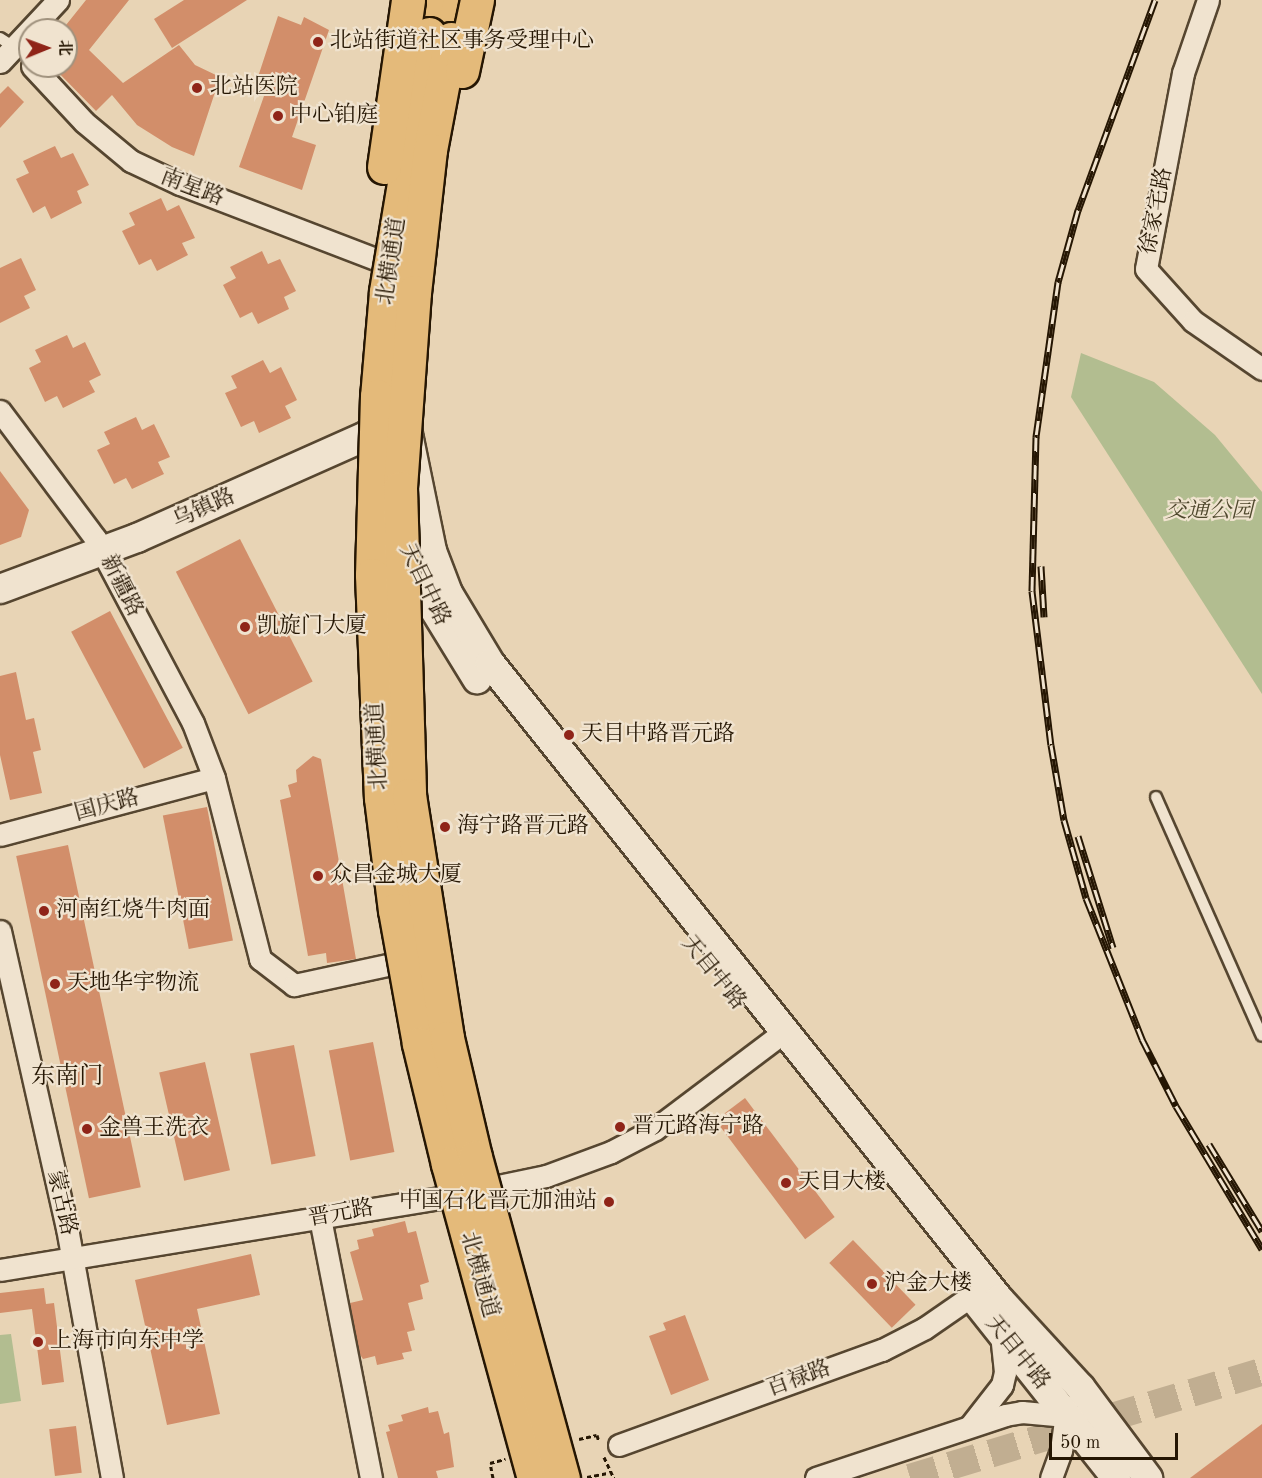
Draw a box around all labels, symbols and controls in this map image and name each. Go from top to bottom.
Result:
north arrow [18,18,78,78]
place label: 北站街道社区事务受理中心 [330,29,594,55]
marker: 北站街道社区事务受理中心 [311,35,325,49]
text: 北 [56,40,72,56]
place label: 北站医院 [210,75,298,101]
marker: 北站医院 [188,79,206,97]
place label: 中心铂庭 [290,103,378,129]
marker: 中心铂庭 [271,109,285,123]
street label: 南星路 [156,164,228,212]
street label: 徐家宅路 [1136,165,1178,257]
street label: 北横通道 [373,216,411,306]
street label: 乌镇路 [168,484,240,534]
park label: 交通公园 [1165,499,1253,525]
street label: 天目中路 [393,540,455,630]
street label: 新疆路 [94,551,148,621]
place label: 凯旋门大厦 [257,614,367,640]
marker: 凯旋门大厦 [238,620,252,634]
street label: 北横通道 [363,701,393,791]
place label: 天目中路晋元路 [581,722,735,748]
marker: 天目中路晋元路 [562,728,576,742]
street label: 国庆路 [72,785,142,827]
place label: 海宁路晋元路 [457,814,589,840]
marker: 海宁路晋元路 [438,820,452,834]
place label: 众昌金城大厦 [330,863,462,889]
marker: 众昌金城大厦 [311,869,325,883]
place label: 河南红烧牛肉面 [56,898,210,924]
marker: 河南红烧牛肉面 [37,904,51,918]
street label: 天目中路 [675,930,751,1016]
place label: 天地华宇物流 [67,971,199,997]
marker: 天地华宇物流 [48,977,62,991]
district label: 东南门 [31,1064,103,1092]
place label: 晋元路海宁路 [632,1114,764,1140]
place label: 金兽王洗衣 [99,1116,209,1142]
marker: 晋元路海宁路 [613,1120,627,1134]
marker: 金兽王洗衣 [80,1122,94,1136]
street label: 蒙古路 [41,1168,81,1238]
place label: 天目大楼 [798,1170,886,1196]
marker: 天目大楼 [779,1176,793,1190]
place label: 中国石化晋元加油站 [399,1189,597,1215]
street label: 晋元路 [306,1195,376,1233]
marker: 中国石化晋元加油站 [602,1195,616,1209]
street label: 北横通道 [454,1229,504,1321]
place label: 沪金大楼 [884,1271,972,1297]
marker: 沪金大楼 [865,1277,879,1291]
street label: 天目中路 [979,1310,1055,1396]
place label: 上海市向东中学 [50,1329,204,1355]
marker: 上海市向东中学 [31,1335,45,1349]
street label: 百禄路 [763,1355,835,1403]
scale bar [1052,1421,1181,1459]
text: 50 m [1060,1434,1100,1452]

